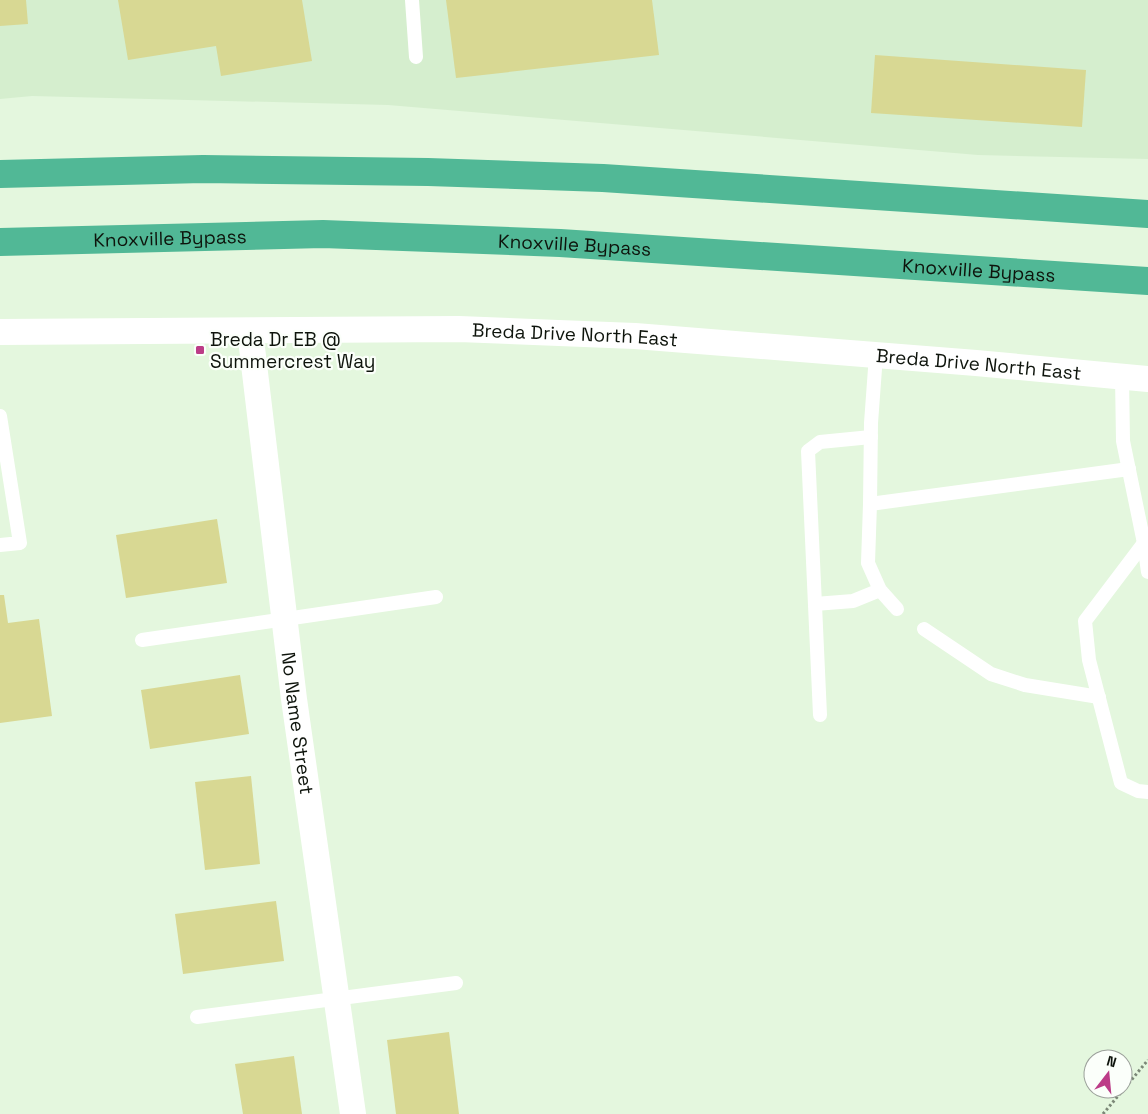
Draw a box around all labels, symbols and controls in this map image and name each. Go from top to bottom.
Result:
street label: Knoxville Bypass [93,223,247,252]
street label: Knoxville Bypass [498,228,652,261]
street label: Knoxville Bypass [902,253,1056,287]
street label: Breda Drive North East [471,317,679,352]
place label: Breda Dr EB @ Summercrest Way [210,327,375,374]
street label: Breda Drive North East [875,343,1083,385]
marker: Breda Dr EB @ Summercrest Way [194,344,206,356]
street label: No Name Street [276,651,320,796]
north arrow [1083,1049,1133,1099]
text: N [1105,1052,1119,1071]

